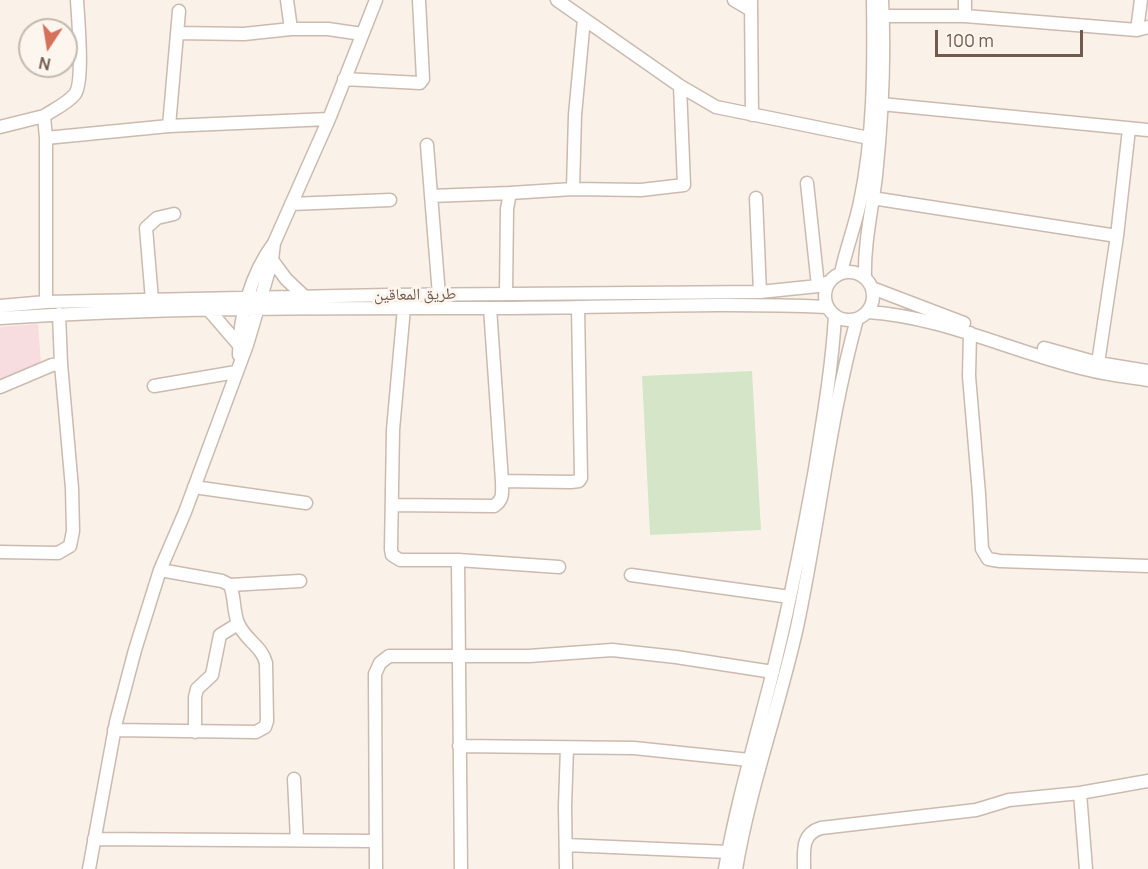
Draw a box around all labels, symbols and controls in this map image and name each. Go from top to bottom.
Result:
north arrow [18,18,78,78]
scale bar [938,18,1086,56]
text: 100 m [946,28,994,52]
text: N [37,52,53,76]
street label: طريق المعاقين [374,285,456,305]

